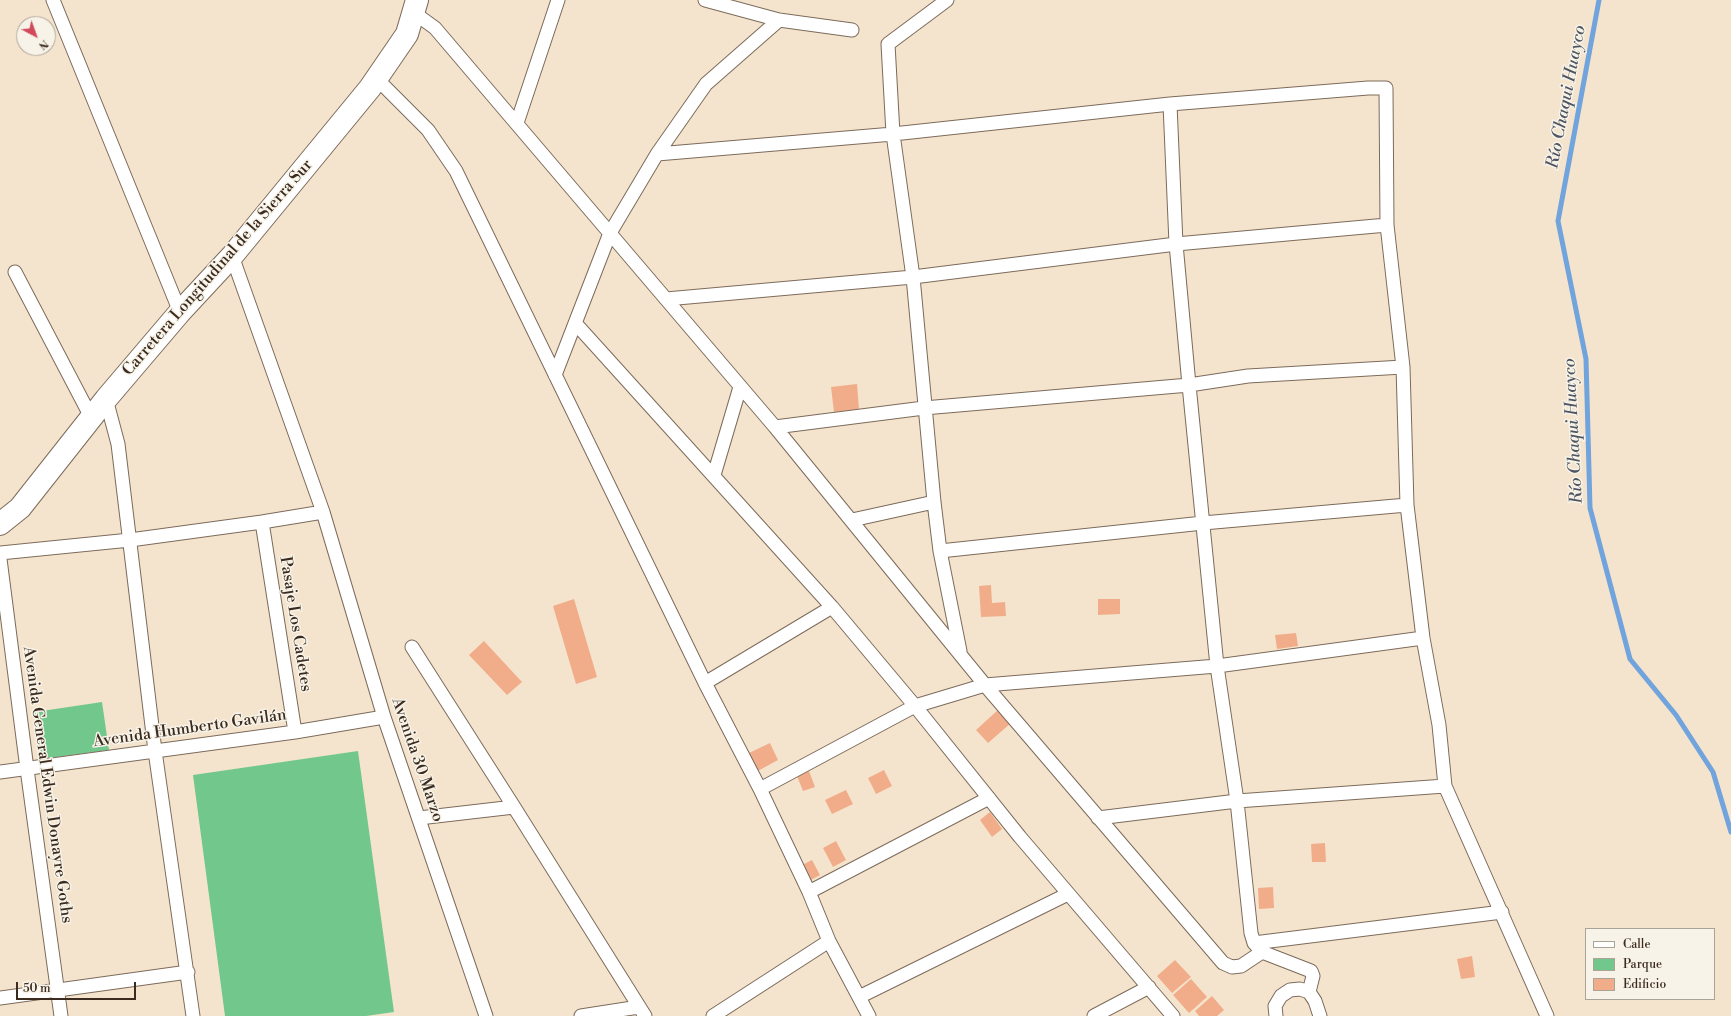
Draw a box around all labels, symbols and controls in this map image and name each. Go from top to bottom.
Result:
north arrow [16,16,56,56]
water label: Río Chaqui Huayco [1543,24,1591,170]
text: N [35,36,51,52]
street label: Carretera Longitudinal de la Sierra Sur [119,156,317,380]
water label: Río Chaqui Huayco [1560,358,1588,504]
street label: Pasaje Los Cadetes [275,555,315,693]
street label: Avenida General Edwin Donayre Goths [18,645,76,925]
street label: Avenida 30 Marzo [387,695,447,825]
street label: Avenida Humberto Gavilán [92,706,288,752]
legend [1585,928,1715,1000]
text: Calle [1623,937,1650,952]
text: Parque [1623,957,1662,972]
scale bar [18,974,138,1000]
text: Edificio [1623,977,1666,992]
text: 50 m [23,981,51,996]

